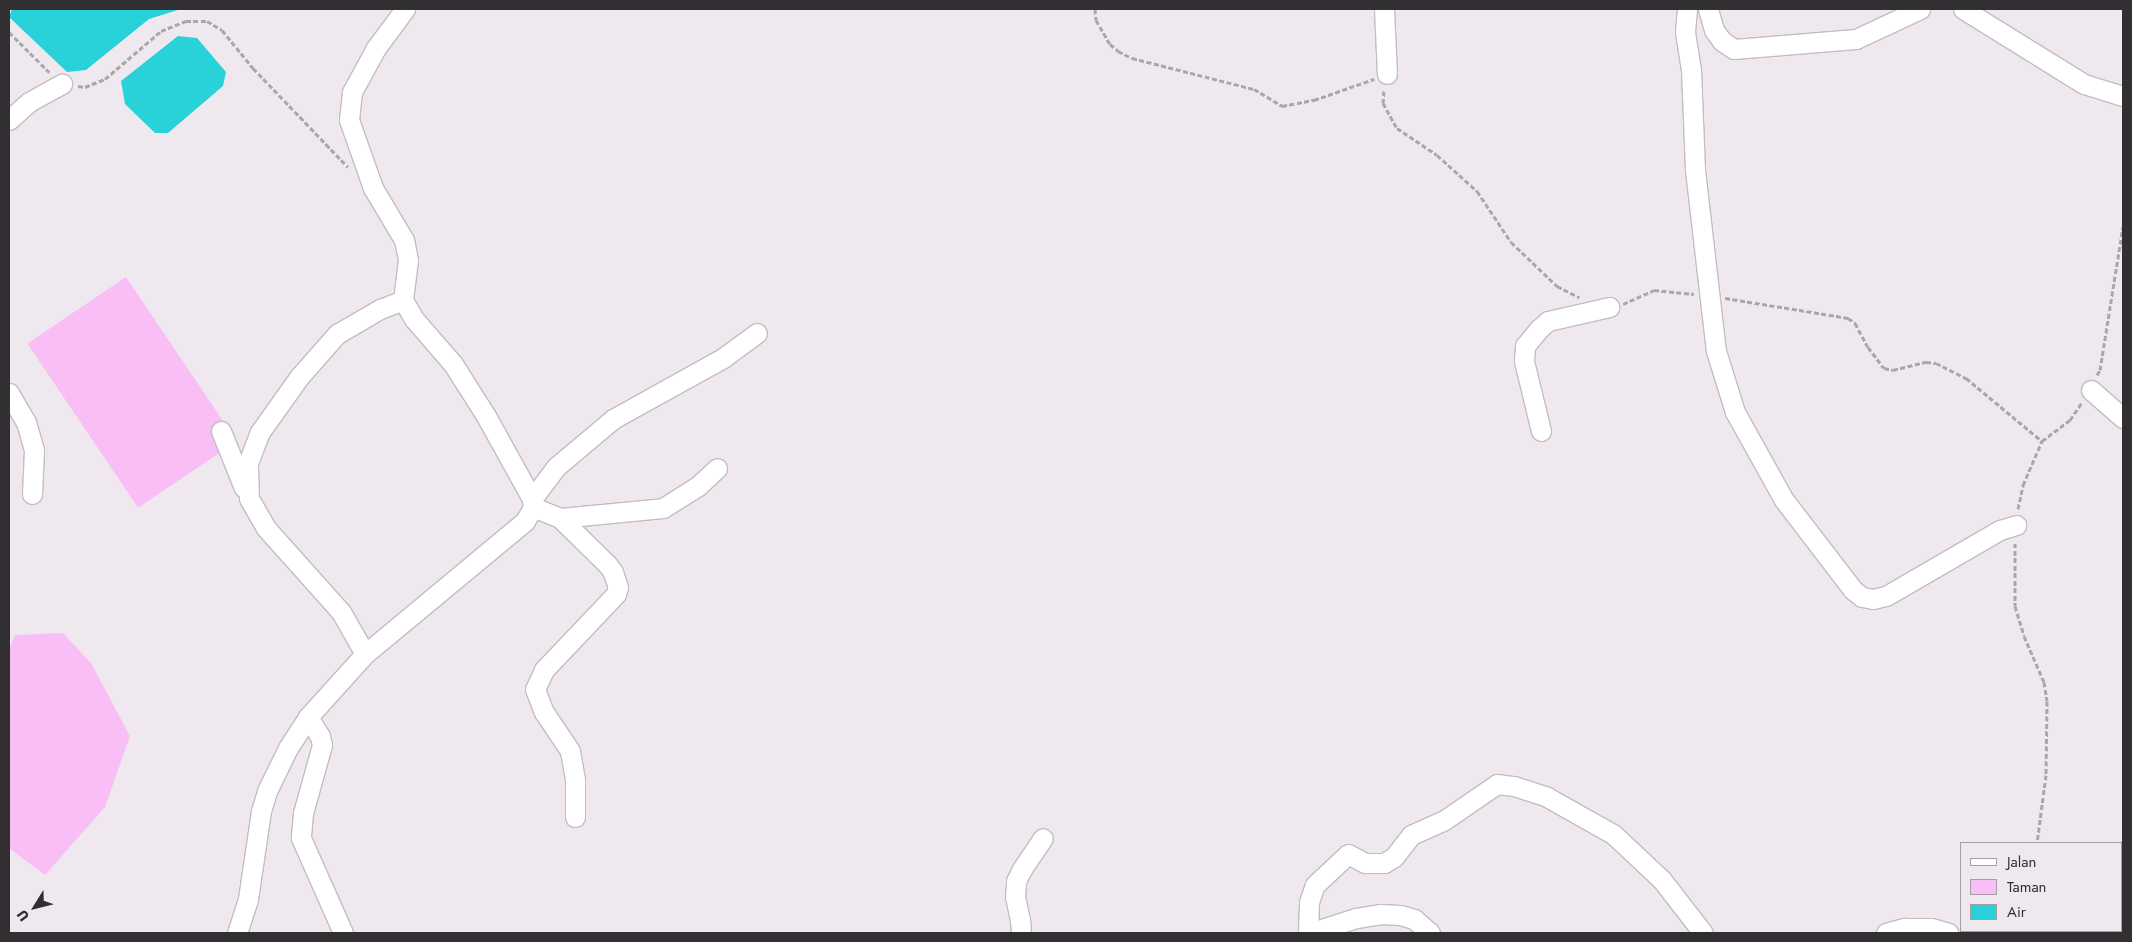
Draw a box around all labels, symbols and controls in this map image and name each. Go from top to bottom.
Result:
legend [1960,842,2122,932]
text: Jalan [2007,851,2036,873]
text: Taman [2007,876,2046,898]
north arrow [10,882,60,932]
text: Air [2007,901,2026,923]
text: U [12,906,34,926]

